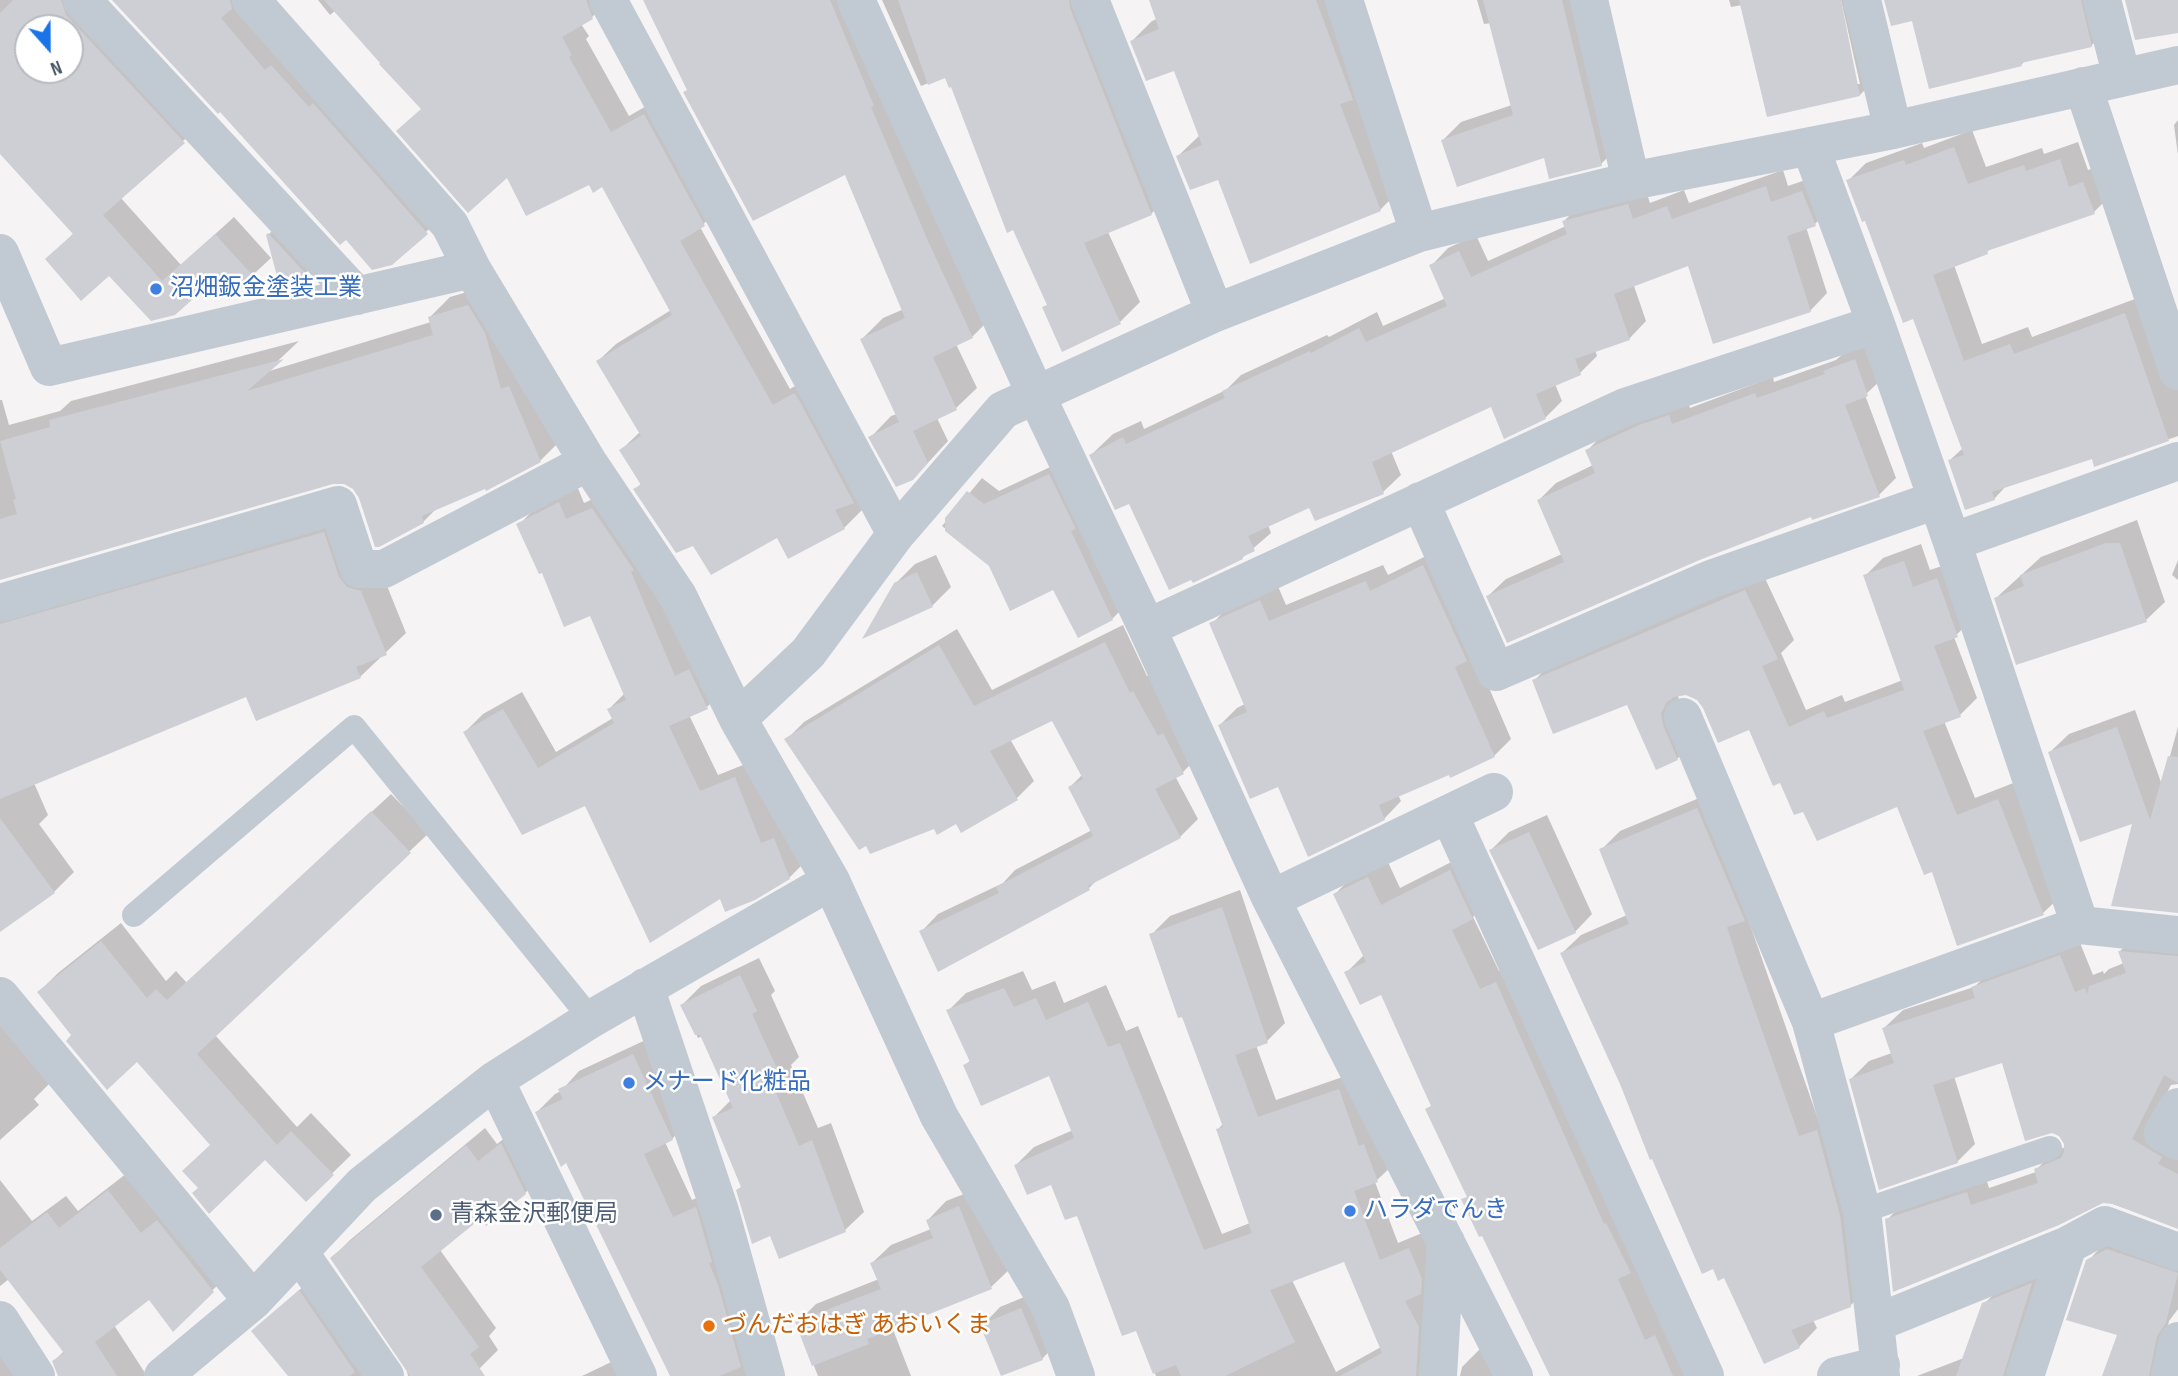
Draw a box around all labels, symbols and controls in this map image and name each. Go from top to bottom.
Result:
north arrow [14,14,84,84]
text: N [47,55,65,80]
place label: 沼畑鈑金塗装工業 [170,275,362,303]
marker: 沼畑鈑金塗装工業 [148,281,164,297]
place label: メナード化粧品 [643,1069,811,1097]
marker: メナード化粧品 [621,1075,637,1091]
place label: ハラダでんき [1364,1197,1508,1225]
place label: 青森金沢郵便局 [450,1201,618,1229]
marker: ハラダでんき [1342,1203,1358,1219]
marker: 青森金沢郵便局 [428,1207,444,1223]
place label: づんだおはぎ あおいくま [723,1312,991,1340]
marker: づんだおはぎ あおいくま [701,1318,717,1334]

